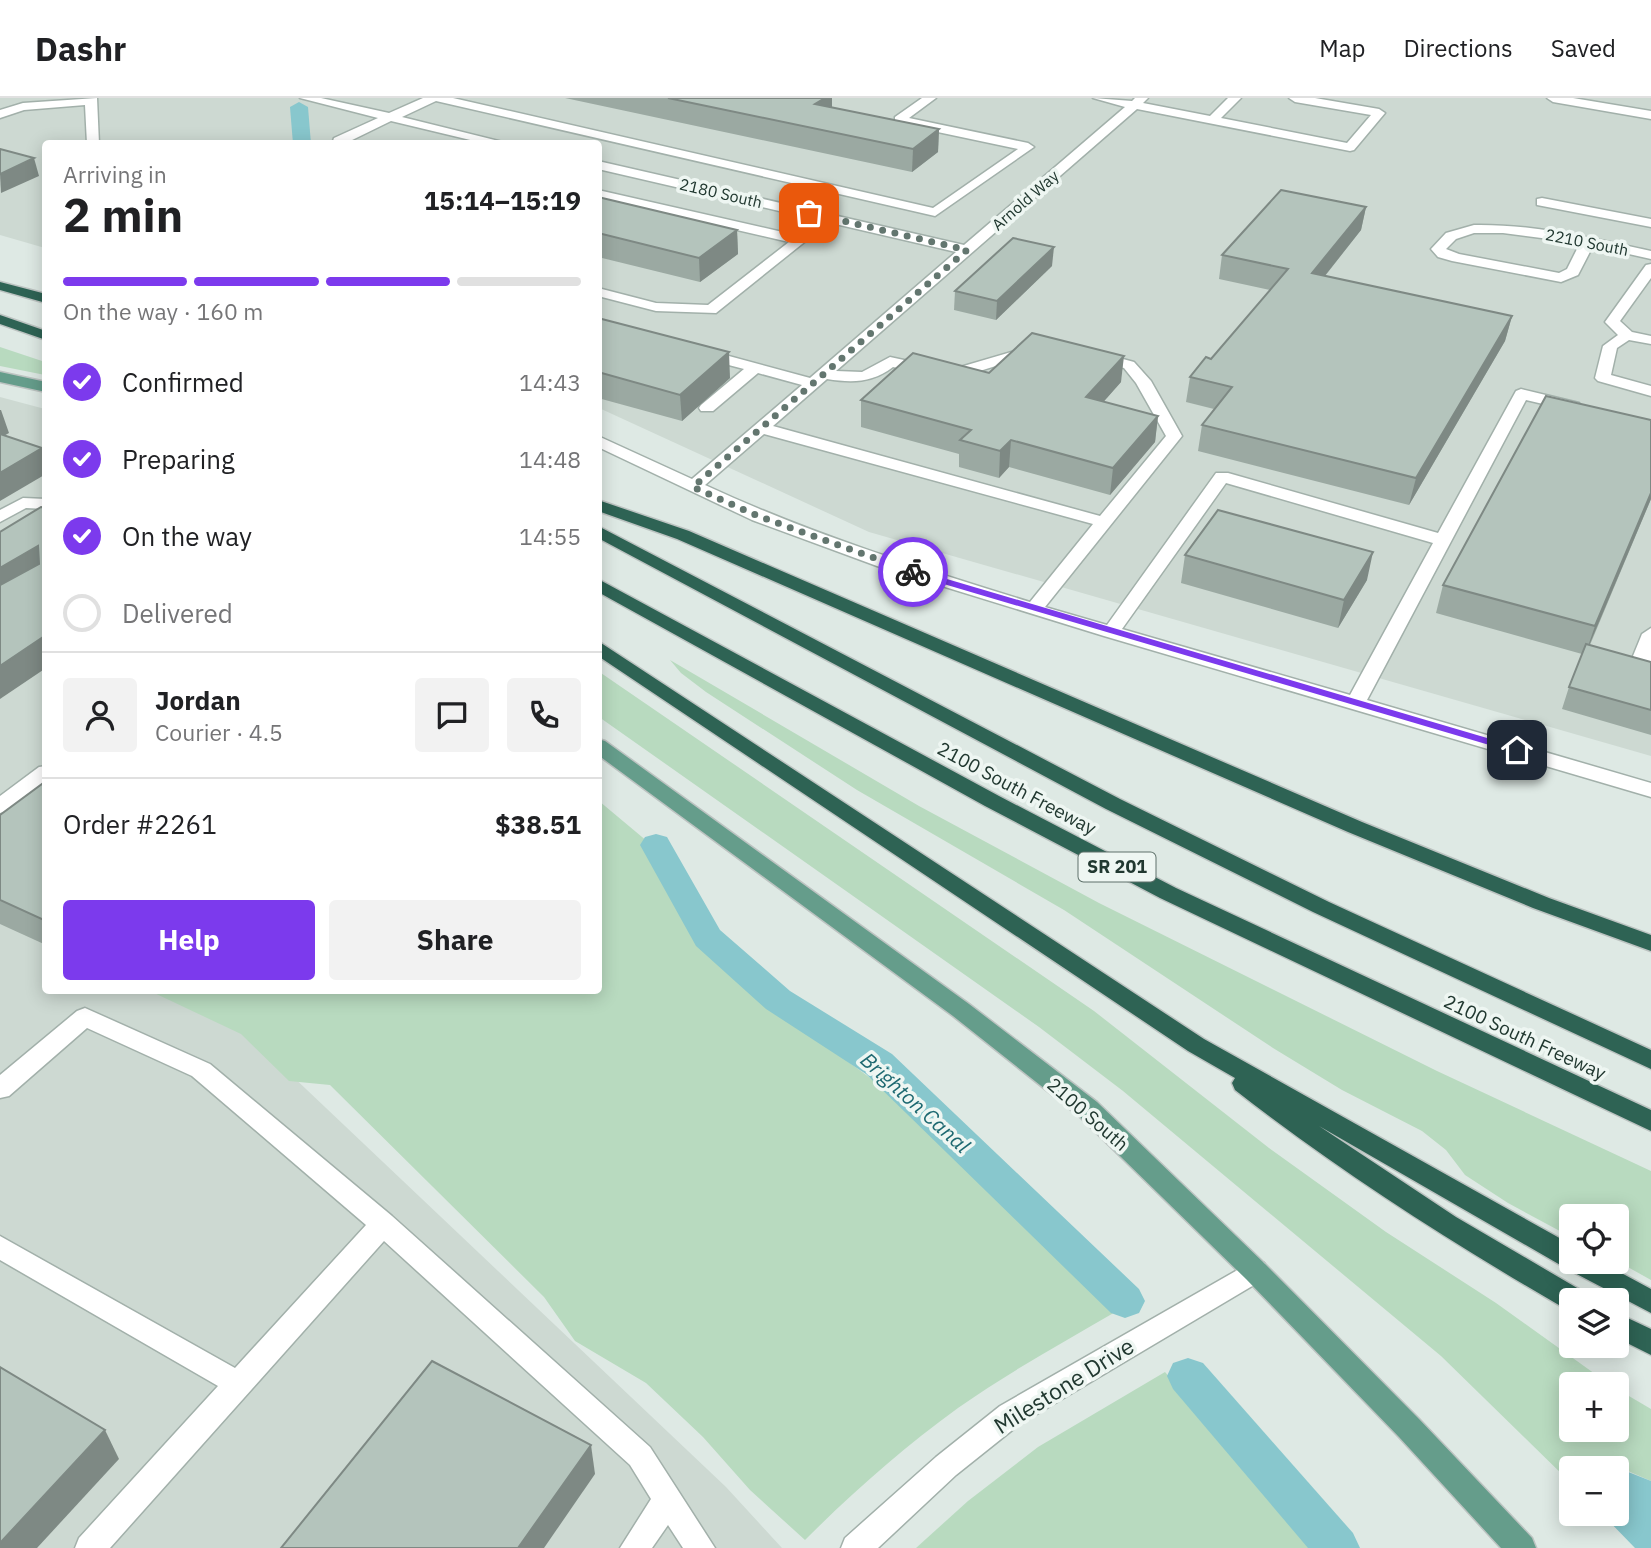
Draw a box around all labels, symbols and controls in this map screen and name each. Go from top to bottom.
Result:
text: Dashr [35,27,126,70]
text: Map [1319,32,1365,64]
text: Directions [1403,32,1513,64]
text: Saved [1551,32,1616,64]
text: Arriving in [63,159,167,189]
street label: Arnold Way [987,166,1063,234]
street label: 2180 South [678,174,764,212]
text: 15:14–15:19 [424,183,581,217]
pin [779,183,839,243]
text: 2 min [63,185,183,245]
icon: bag [790,194,828,232]
street label: 2210 South [1544,224,1630,260]
text: On the way · 160 m [63,296,263,326]
icon: check [63,363,101,401]
text: Confirmed [122,365,244,399]
text: 14:43 [519,367,581,397]
icon: check [63,440,101,478]
text: Preparing [122,442,235,476]
text: 14:48 [519,444,581,474]
icon: check [63,517,101,555]
text: On the way [122,519,252,553]
text: 14:55 [519,521,581,551]
courier [878,537,948,607]
icon: bike [894,553,932,591]
text: Delivered [122,596,233,630]
button: person [63,678,137,752]
button: chat [415,678,489,752]
button: phone [507,678,581,752]
text: Jordan [155,683,241,717]
text: Courier · 4.5 [155,717,283,747]
pin [1487,720,1547,780]
icon: home [1498,731,1536,769]
street label: 2100 South Freeway [934,736,1101,840]
text: Order #2261 [63,807,217,841]
text: $38.51 [495,807,581,841]
road number: SR 201 [1078,852,1156,882]
button: Help [63,900,315,980]
button: Share [329,900,581,980]
street label: 2100 South Freeway [1440,989,1610,1085]
water label: Brighton Canal [855,1046,977,1159]
street label: 2100 South [1042,1072,1134,1156]
map controls [1559,1204,1629,1526]
button: locate [1559,1204,1629,1274]
button: layers [1559,1288,1629,1358]
street label: Milestone Drive [988,1330,1139,1440]
button: + [1559,1372,1629,1442]
button: − [1559,1456,1629,1526]

